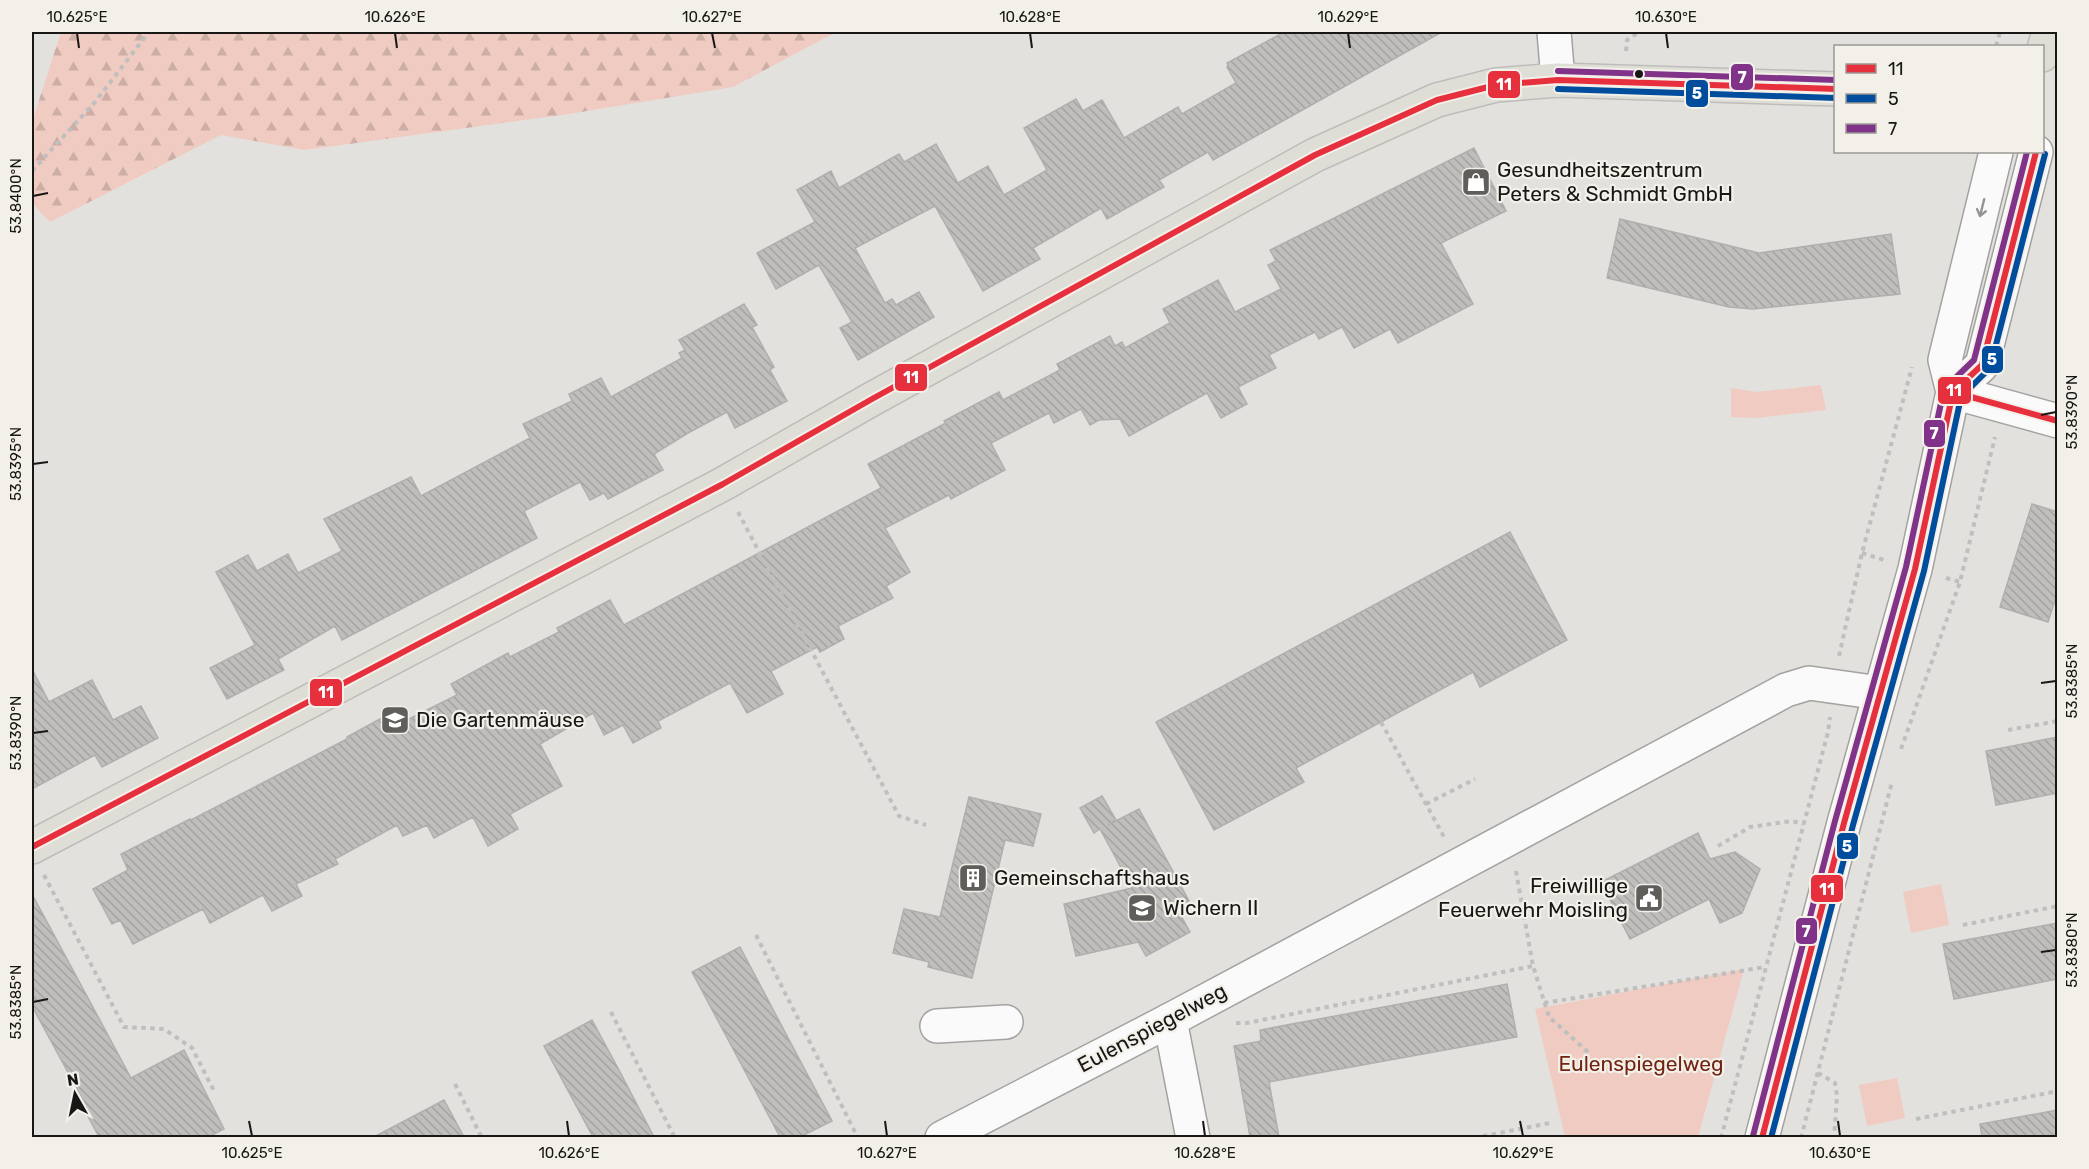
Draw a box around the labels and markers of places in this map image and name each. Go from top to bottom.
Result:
unlabelled marker [1633,68,1645,80]
place label: Gesundheitszentrum Peters & Schmidt GmbH [1497,157,1733,206]
shop icon: Gesundheitszentrum Peters & Schmidt GmbH [1460,166,1492,198]
school or university icon: Die Gartenmäuse [379,704,411,736]
place label: Die Gartenmäuse [416,707,584,732]
building icon: Gemeinschaftshaus [957,862,989,894]
place label: Gemeinschaftshaus [994,865,1190,890]
place label: Freiwillige Feuerwehr Moisling [1438,873,1628,922]
public building icon: Freiwillige Feuerwehr Moisling [1633,882,1665,914]
school or university icon: Wichern II [1126,892,1158,924]
place label: Wichern II [1163,895,1258,920]

